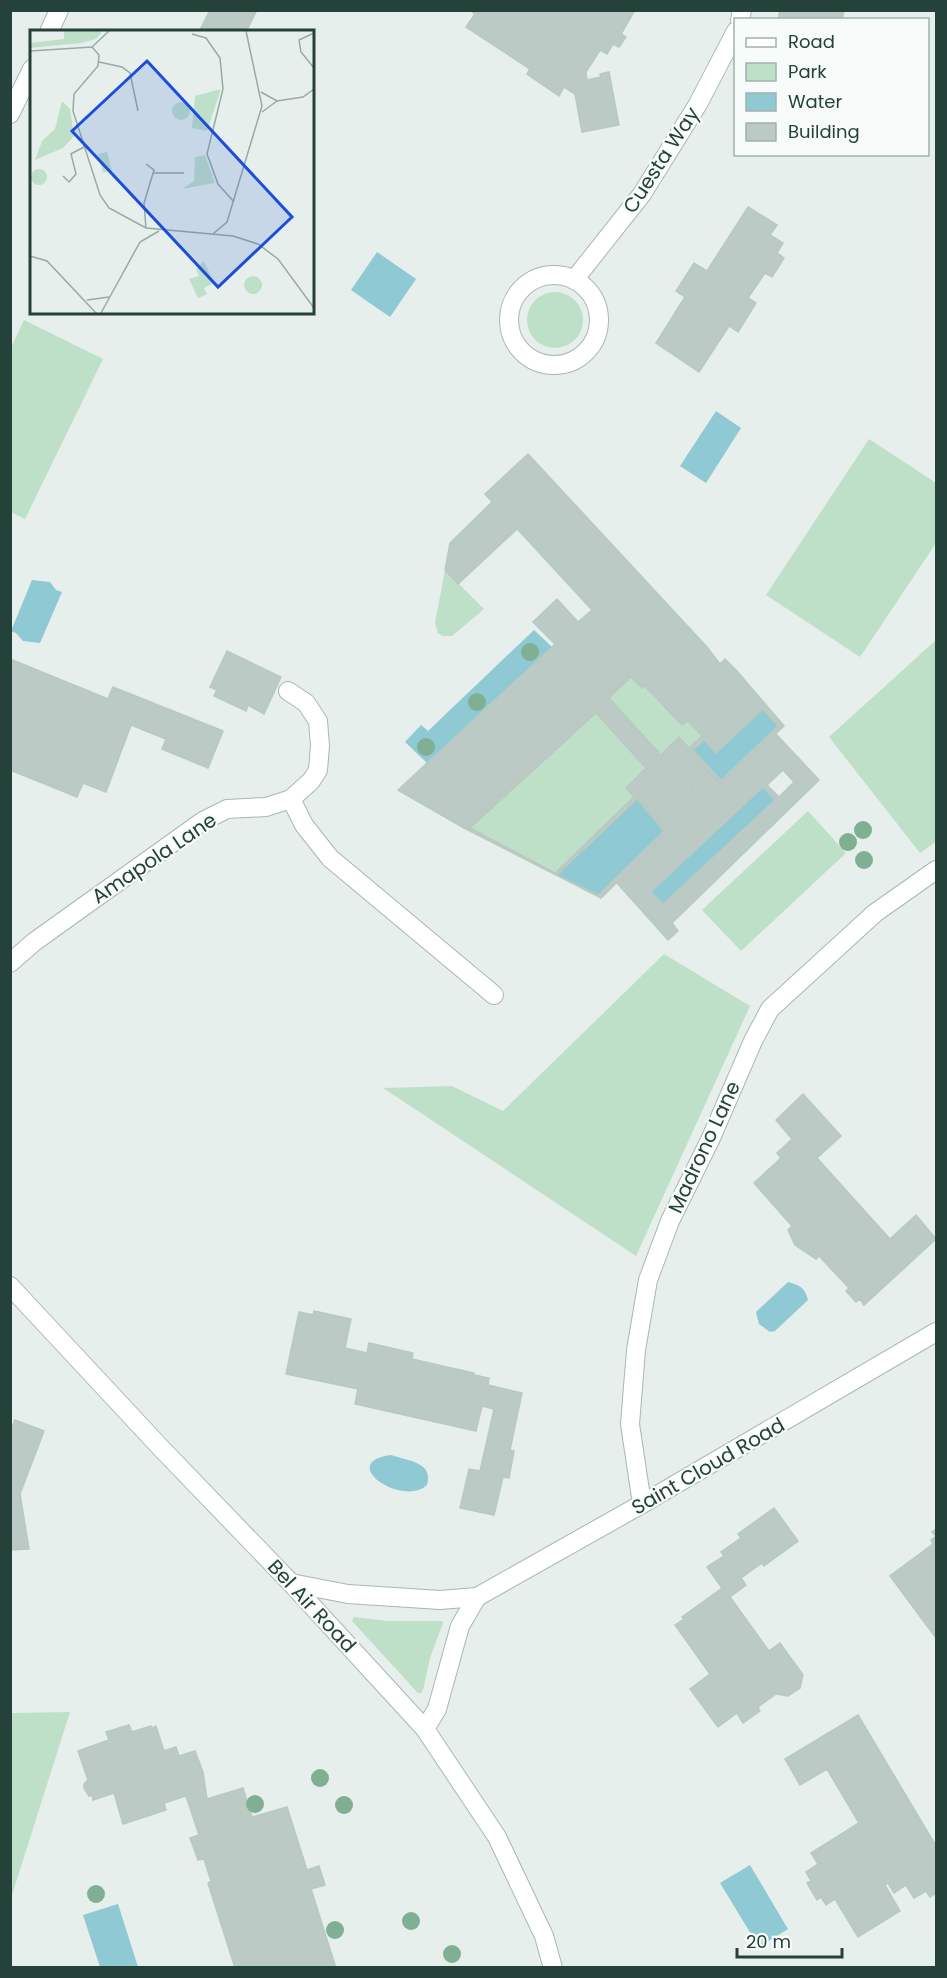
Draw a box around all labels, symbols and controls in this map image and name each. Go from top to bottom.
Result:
legend [734,18,929,156]
text: Road [788,29,835,54]
inset map [30,30,314,314]
text: Park [788,59,827,84]
text: Water [788,89,842,114]
street label: Cuesta Way [616,101,706,219]
text: Building [788,119,860,144]
street label: Amapola Lane [86,806,222,910]
street label: Madrono Lane [661,1076,747,1218]
street label: Saint Cloud Road [626,1411,790,1521]
street label: Bel Air Road [261,1553,363,1659]
scale bar [737,1921,842,1959]
text: 20 m [746,1929,791,1954]

